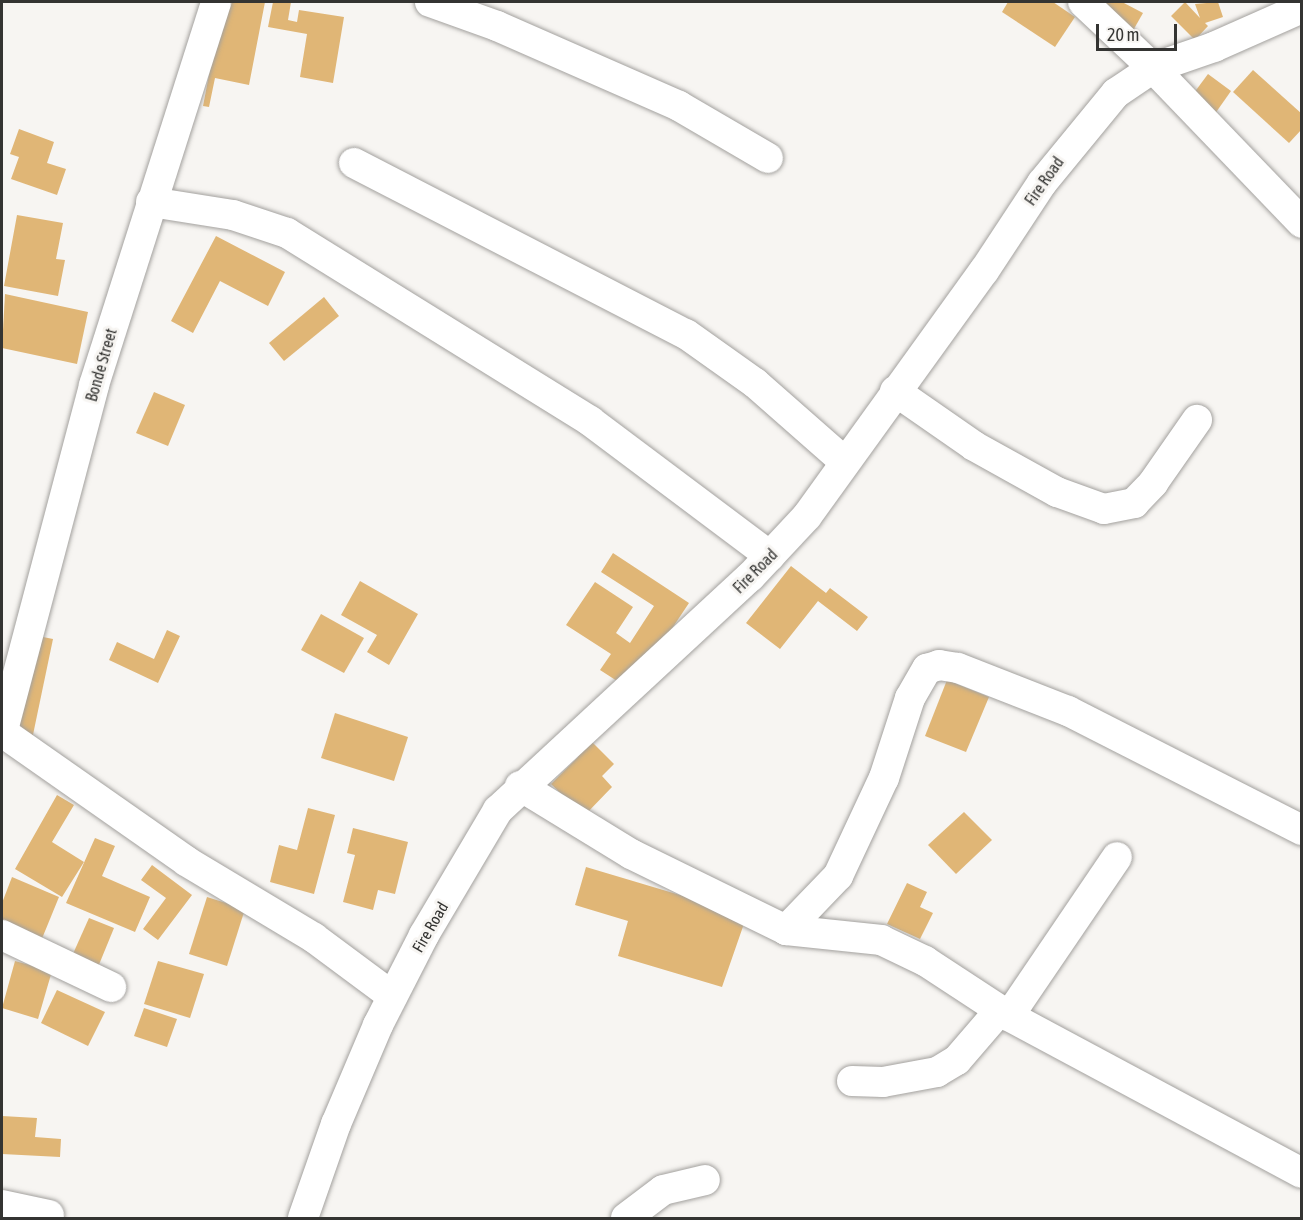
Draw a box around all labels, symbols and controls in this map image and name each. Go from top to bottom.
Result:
scale bar [1099,12,1180,50]
text: 20 m [1107,24,1139,45]
street label: Fire Road [1020,153,1068,209]
street label: Bonde Street [81,326,121,404]
street label: Fire Road [729,545,781,597]
street label: Fire Road [408,898,452,956]

